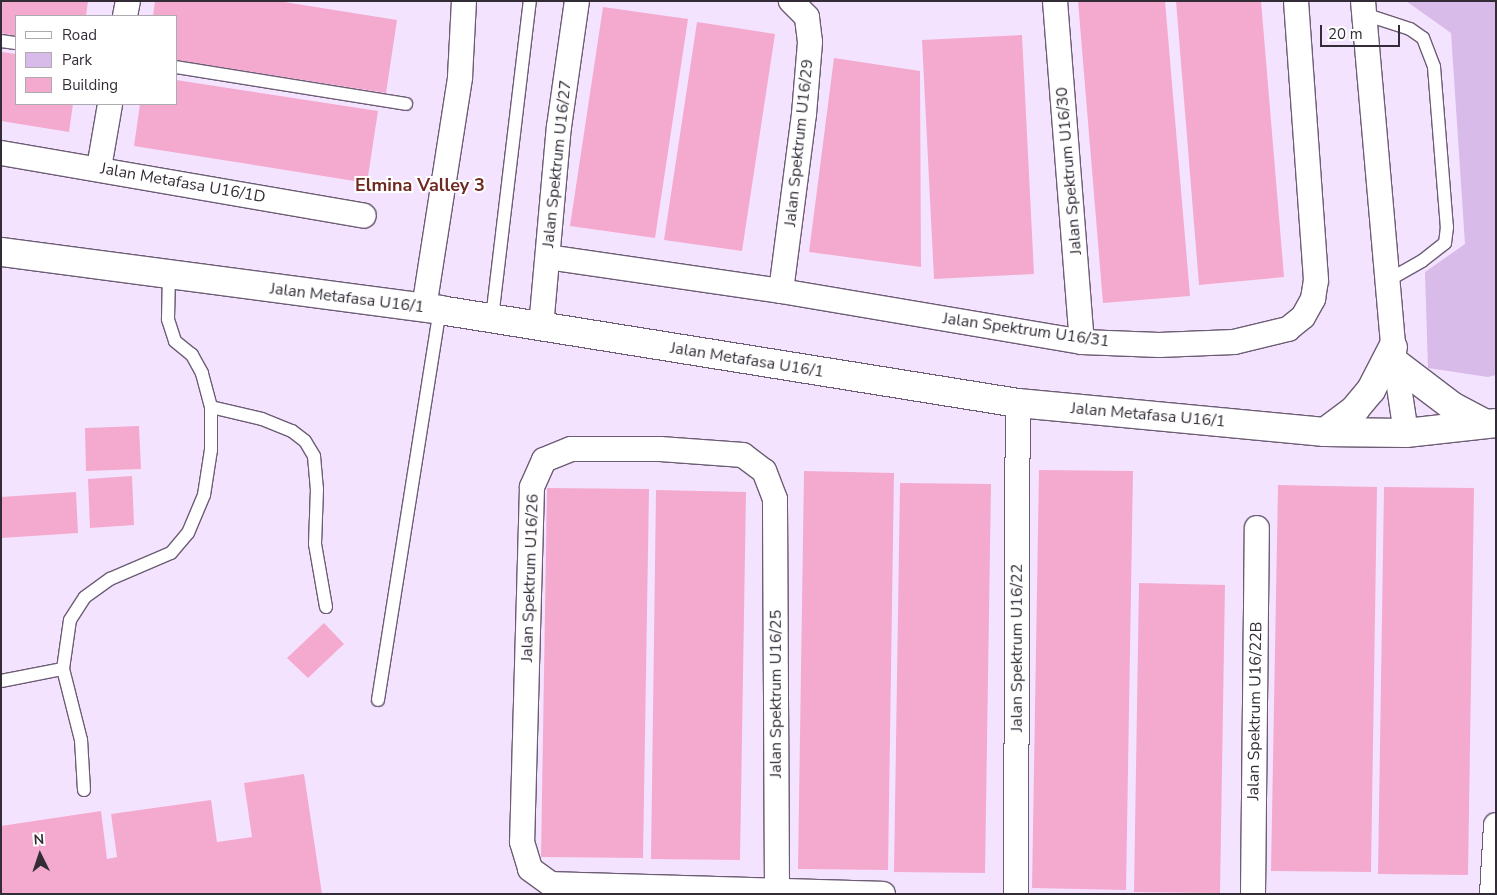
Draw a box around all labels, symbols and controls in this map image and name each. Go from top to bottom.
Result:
legend [15,15,178,105]
scale bar [1322,15,1402,47]
text: 20 m [1328,24,1363,44]
text: Road [62,25,97,45]
text: Park [62,50,92,70]
street label: Jalan Spektrum U16/29 [781,58,817,228]
text: Building [62,75,118,95]
street label: Jalan Spektrum U16/27 [539,79,575,249]
street label: Jalan Spektrum U16/30 [1052,86,1086,256]
street label: Jalan Metafasa U16/1D [99,159,267,207]
district label: Elmina Valley 3 [355,174,485,196]
street label: Jalan Metafasa U16/1 [269,279,425,317]
street label: Jalan Spektrum U16/31 [941,309,1111,351]
street label: Jalan Metafasa U16/1 [669,338,825,382]
street label: Jalan Metafasa U16/1 [1070,399,1226,431]
street label: Jalan Spektrum U16/26 [517,494,543,662]
street label: Jalan Spektrum U16/22 [1007,564,1027,732]
street label: Jalan Spektrum U16/25 [766,610,786,778]
street label: Jalan Spektrum U16/22B [1244,621,1266,801]
north arrow [15,830,65,880]
text: N [33,830,45,849]

